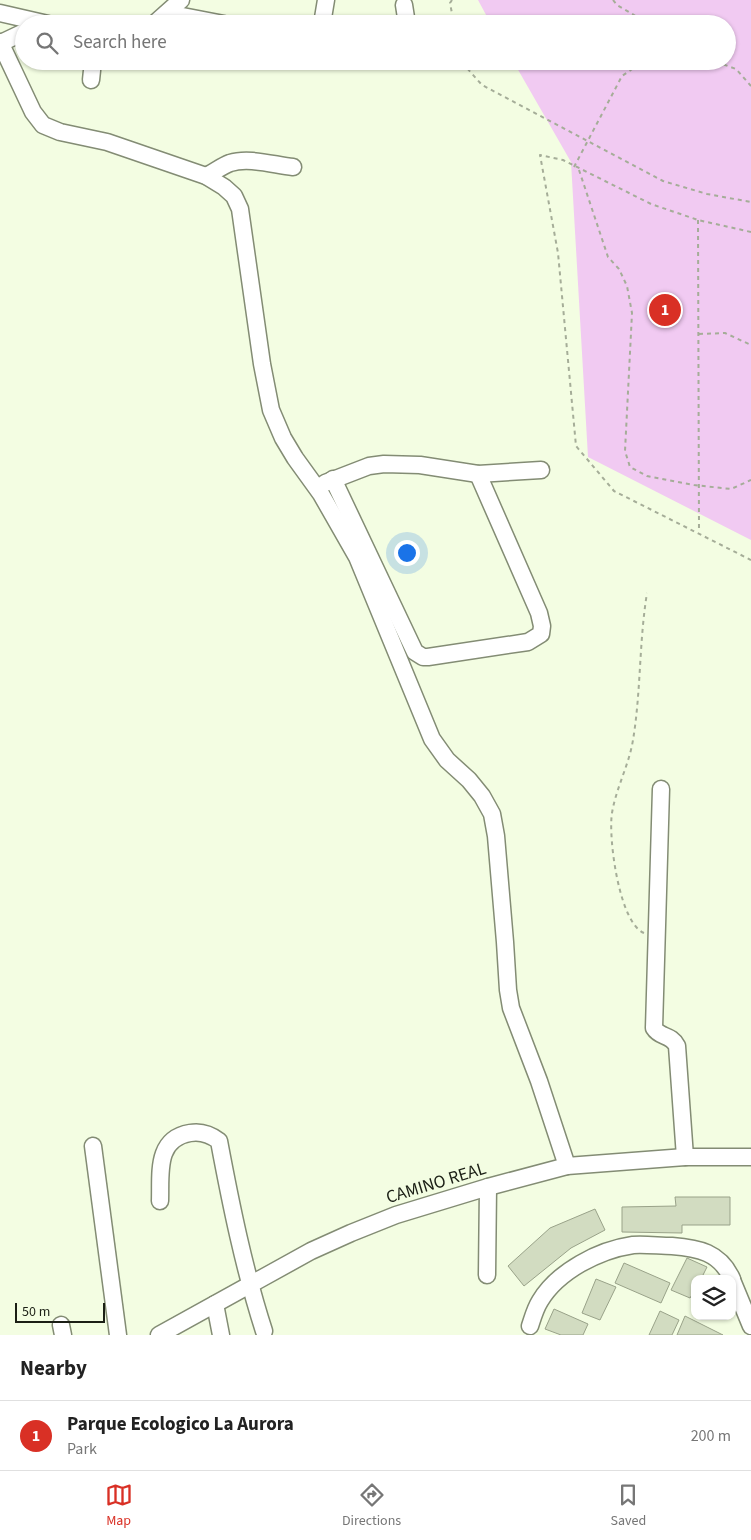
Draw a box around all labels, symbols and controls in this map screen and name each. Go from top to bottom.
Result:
search box [15,15,736,70]
icon: search [33,29,61,57]
text: Search here [73,29,167,56]
pin: 1 [649,291,681,329]
your location [394,540,420,566]
street label: CAMINO REAL [383,1156,489,1210]
map controls [691,1275,736,1320]
button: layers [691,1275,736,1320]
scale bar [15,1300,105,1323]
text: 50 m [22,1302,50,1322]
text: Nearby [20,1353,87,1383]
text: Parque Ecologico La Aurora [67,1411,294,1438]
text: 1 [32,1425,40,1447]
text: 200 m [691,1425,731,1447]
text: Park [67,1438,97,1460]
tab: Map [105,1481,133,1531]
tab: Directions [342,1481,401,1531]
tab: Saved [611,1481,646,1531]

